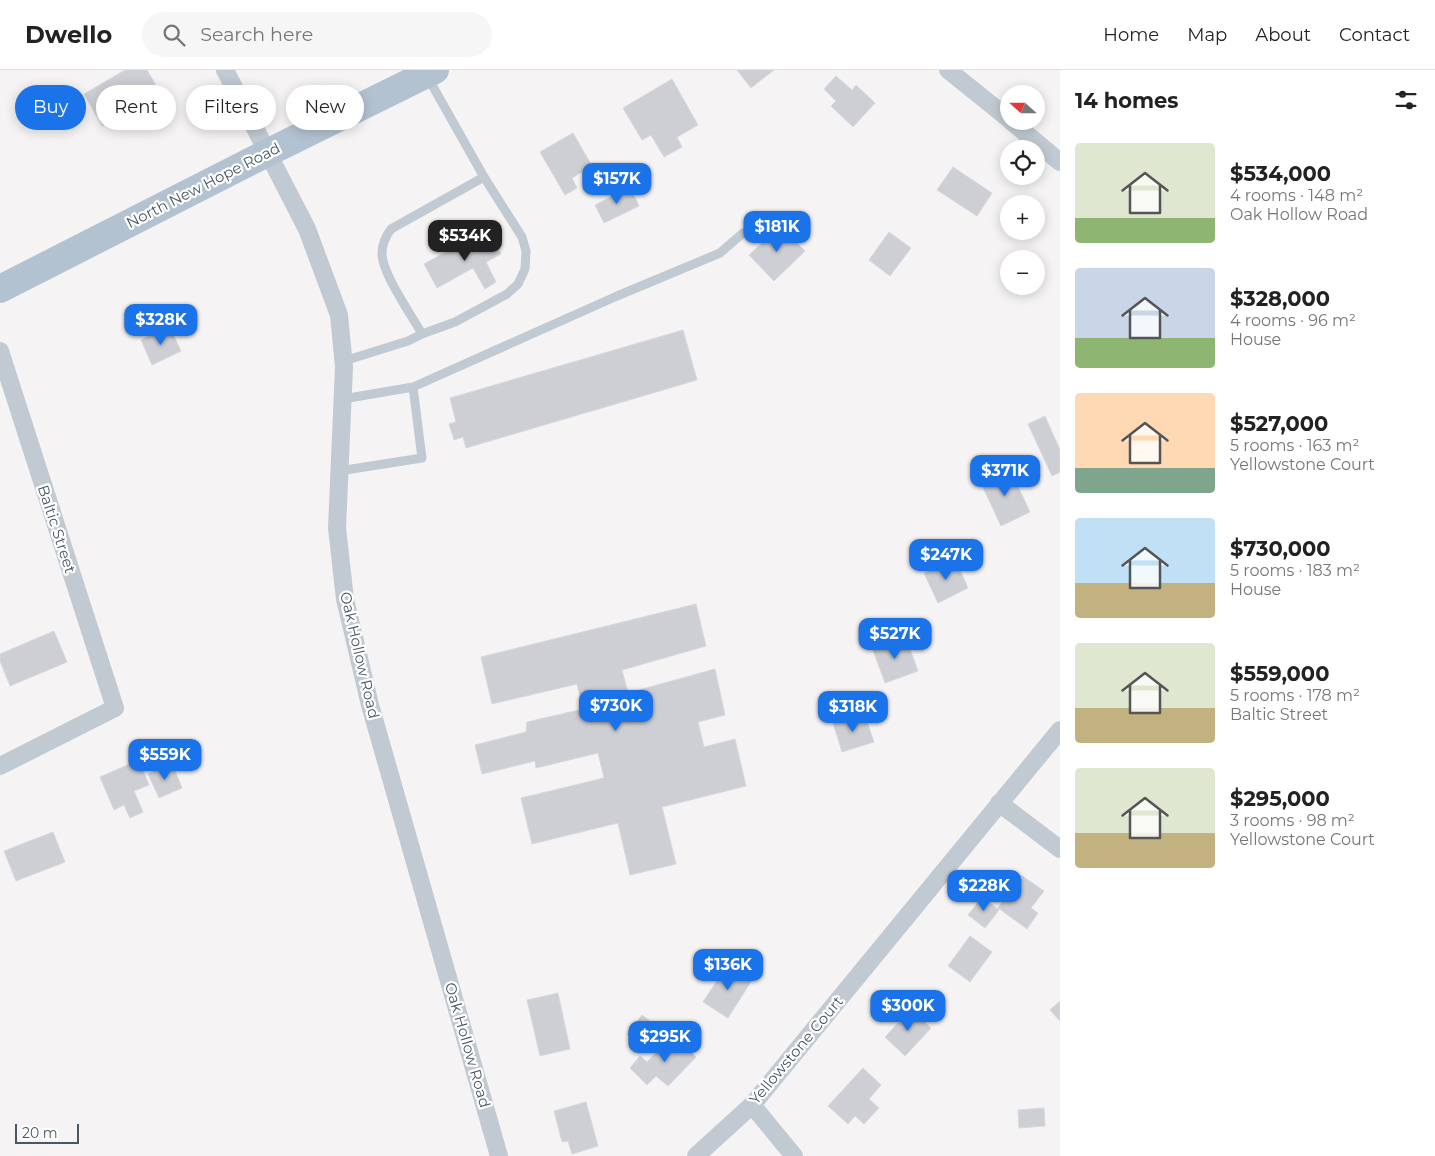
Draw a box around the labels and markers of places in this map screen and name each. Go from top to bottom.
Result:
pin: $157K [582,162,652,205]
pin: $181K [742,210,812,253]
pin: $534K [430,220,500,262]
pin: $328K [126,304,196,346]
pin: $371K [970,454,1040,497]
pin: $247K [911,538,981,581]
pin: $527K [860,618,930,660]
pin: $730K [581,690,651,732]
pin: $318K [818,690,888,733]
pin: $559K [130,738,200,781]
pin: $228K [949,870,1019,912]
pin: $136K [693,948,763,991]
pin: $300K [873,990,943,1032]
pin: $295K [630,1020,700,1063]

